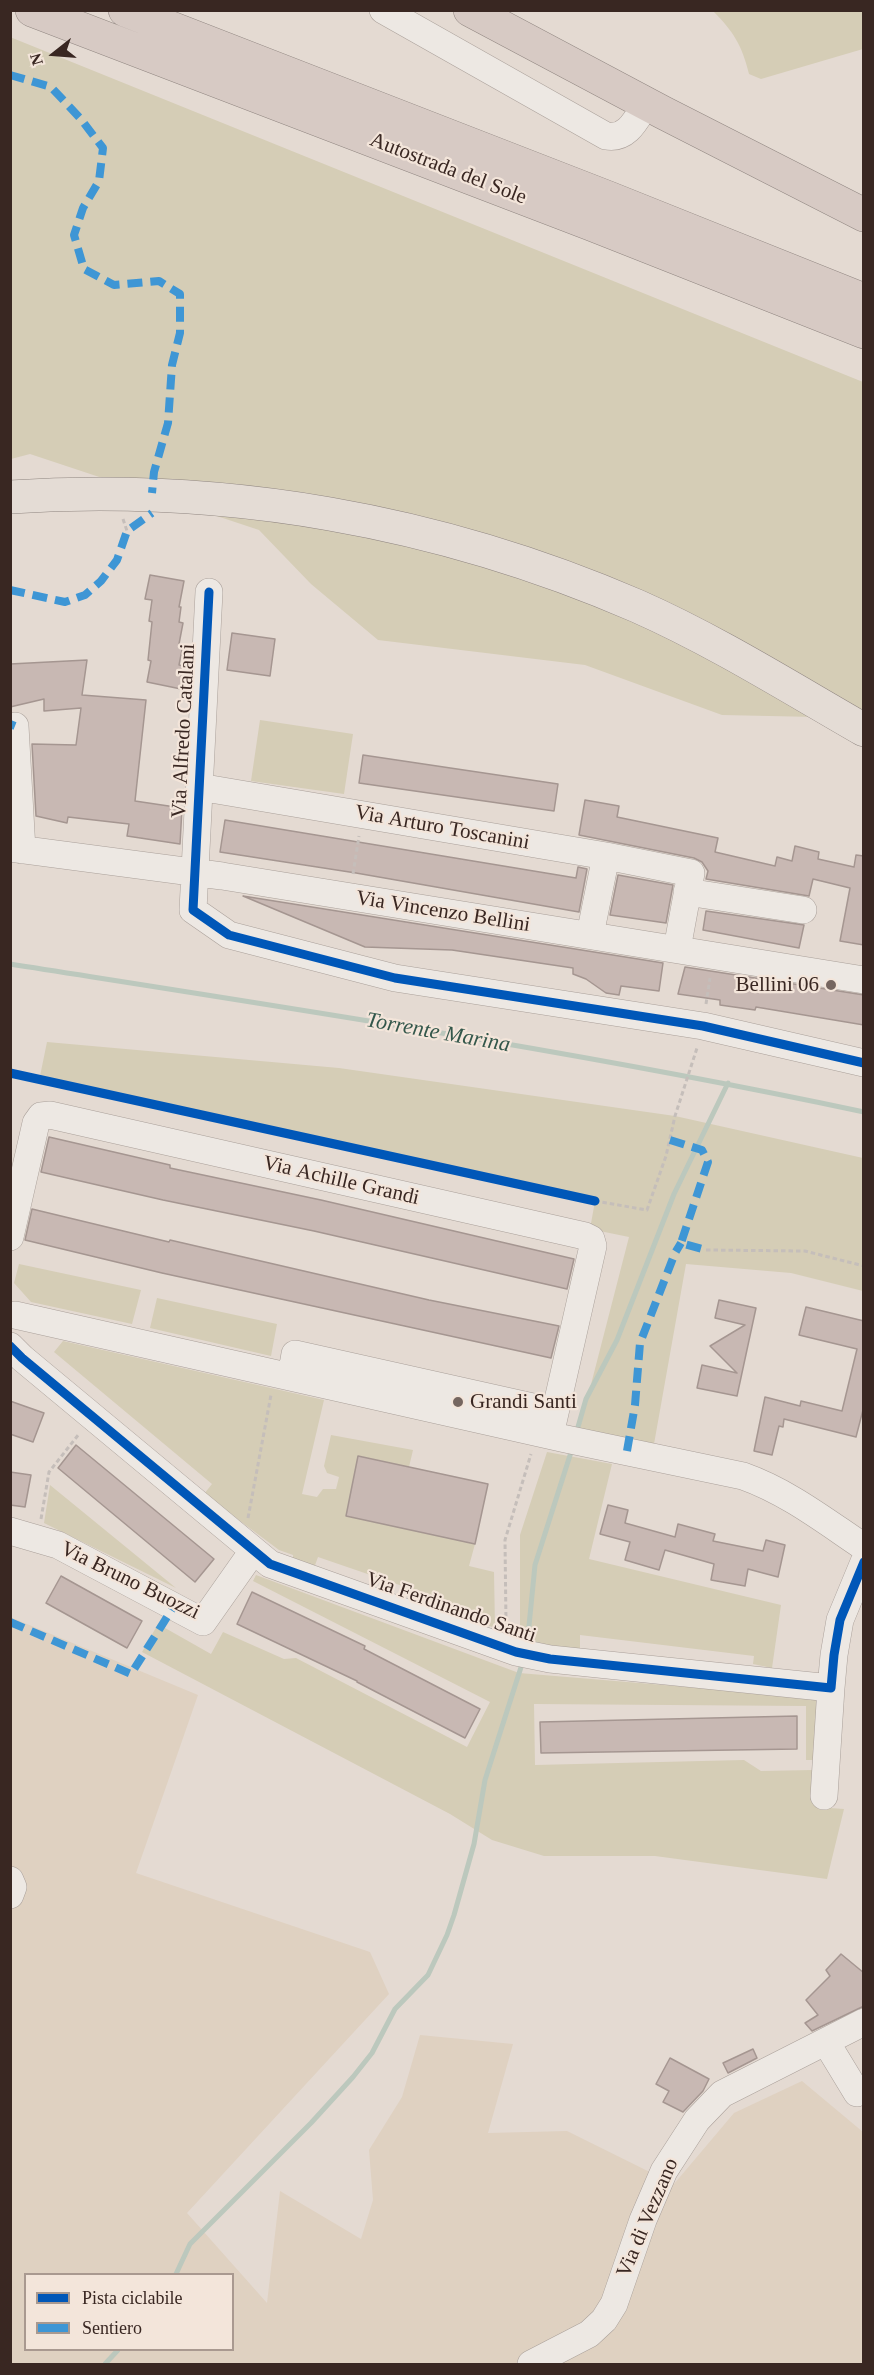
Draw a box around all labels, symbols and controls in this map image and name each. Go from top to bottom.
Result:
north arrow [24,24,84,84]
text: N [26,51,46,67]
street label: Autostrada del Sole [366,128,530,210]
street label: Via Alfredo Catalani [167,643,201,819]
street label: Via Arturo Toscanini [353,800,531,856]
street label: Via Vincenzo Bellini [354,886,532,938]
place label: Bellini 06 [736,972,819,998]
marker: Bellini 06 [824,978,838,992]
water label: Torrente Marina [364,1007,512,1059]
street label: Via Achille Grandi [260,1151,422,1211]
place label: Grandi Santi [470,1389,577,1415]
marker: Grandi Santi [451,1395,465,1409]
street label: Via Bruno Buozzi [56,1536,204,1626]
street label: Via Ferdinando Santi [363,1567,539,1649]
street label: Via di Vezzano [612,2155,684,2281]
legend [24,2273,234,2351]
text: Pista ciclabile [82,2288,182,2308]
text: Sentiero [82,2318,142,2338]

